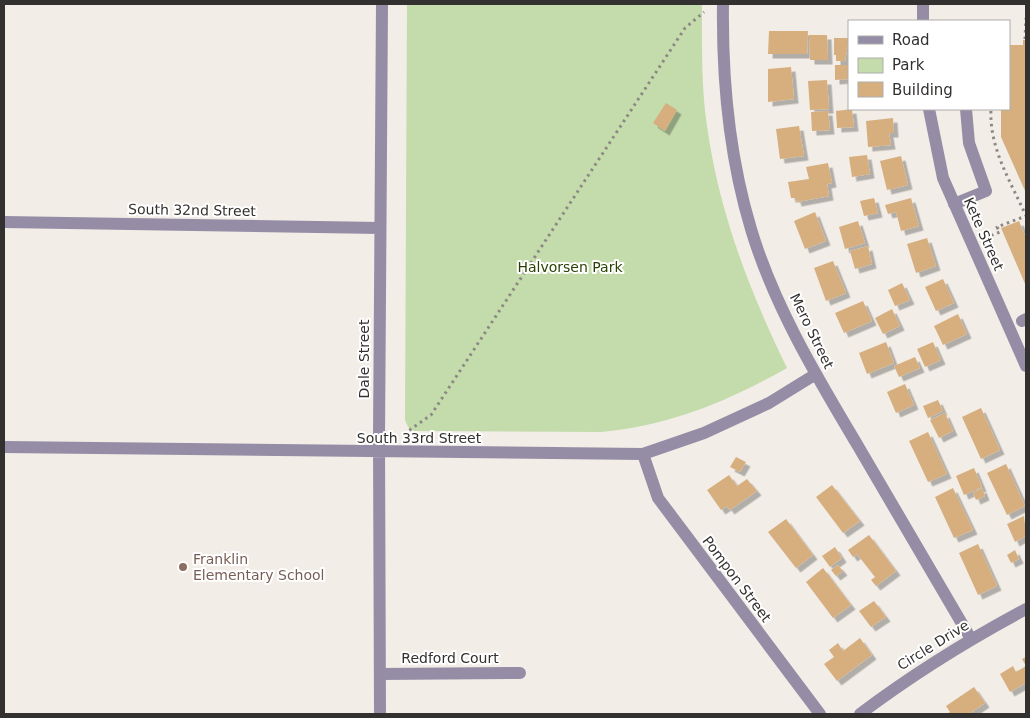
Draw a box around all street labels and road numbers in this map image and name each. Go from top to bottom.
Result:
street label: Kete Street [961,195,1007,273]
street label: South 32nd Street [128,201,256,219]
street label: Mero Street [787,291,837,372]
street label: Dale Street [356,319,372,398]
street label: South 33rd Street [357,430,482,446]
street label: Pompon Street [699,533,775,626]
street label: Circle Drive [894,617,972,673]
street label: Redford Court [401,650,499,666]

